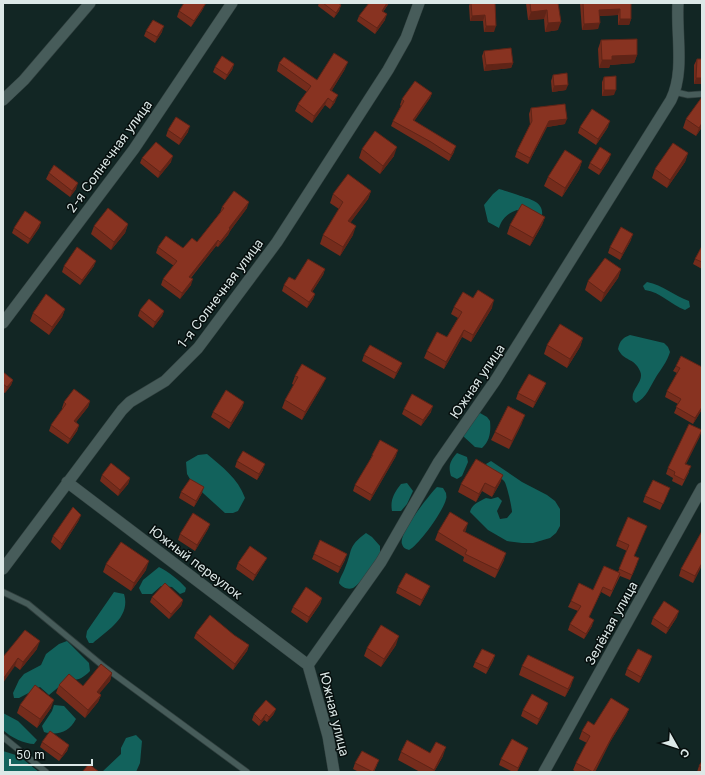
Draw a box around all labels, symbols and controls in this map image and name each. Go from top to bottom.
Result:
street label: 2-я Солнечная улица [63,97,155,215]
street label: 1-я Солнечная улица [174,235,266,351]
street label: Южная улица [446,341,508,421]
street label: Южный переулок [147,522,245,602]
street label: Зелёная улица [581,578,641,668]
street label: Южная улица [317,670,353,758]
north arrow [657,727,697,767]
scale bar [10,741,92,767]
text: С [677,746,693,761]
text: 50 m [16,747,45,762]

